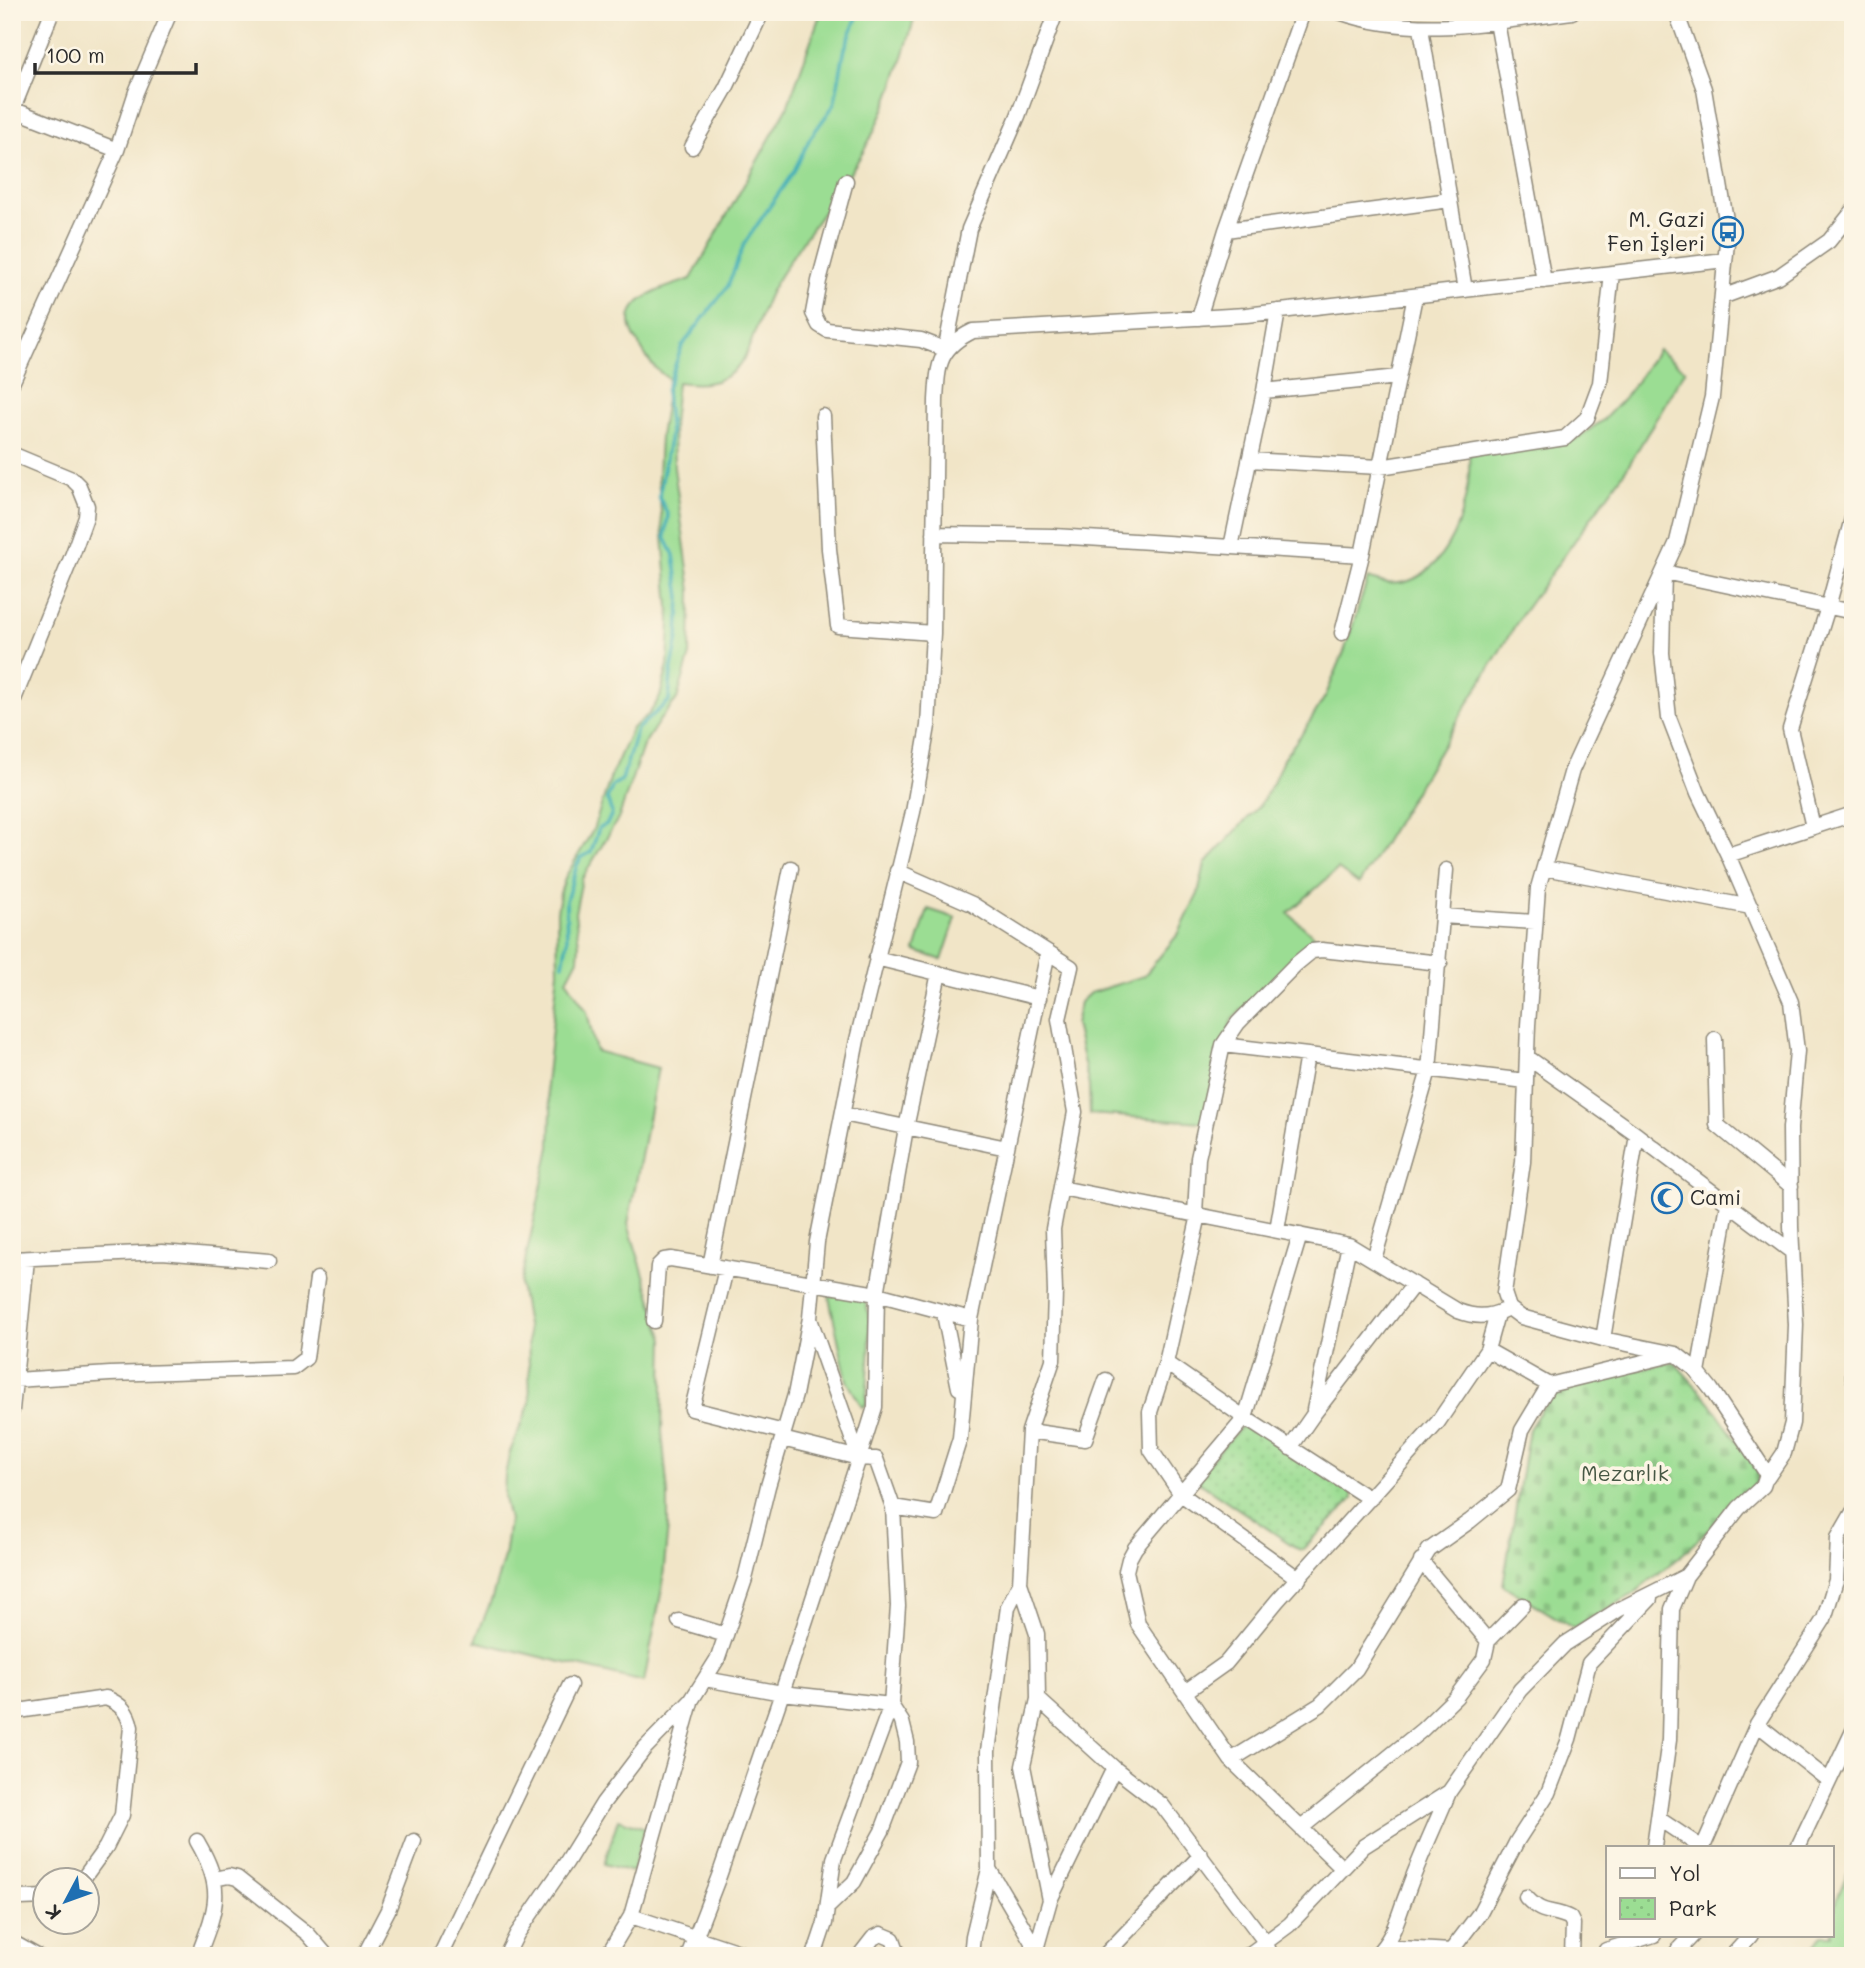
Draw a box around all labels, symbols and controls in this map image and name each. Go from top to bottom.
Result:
scale bar [35,32,196,76]
text: 100 m [46,41,105,68]
place label: M. Gazi Fen İşleri [1607,205,1705,256]
bus stop icon: M. Gazi Fen İşleri [1711,215,1745,249]
mosque icon: Cami [1650,1181,1684,1215]
place label: Cami [1690,1183,1741,1210]
park label: Mezarlık [1581,1459,1669,1486]
legend [1606,1846,1834,1937]
text: Yol [1669,1859,1700,1886]
north arrow [32,1867,102,1937]
text: Park [1669,1894,1717,1921]
text: K [39,1900,66,1925]

